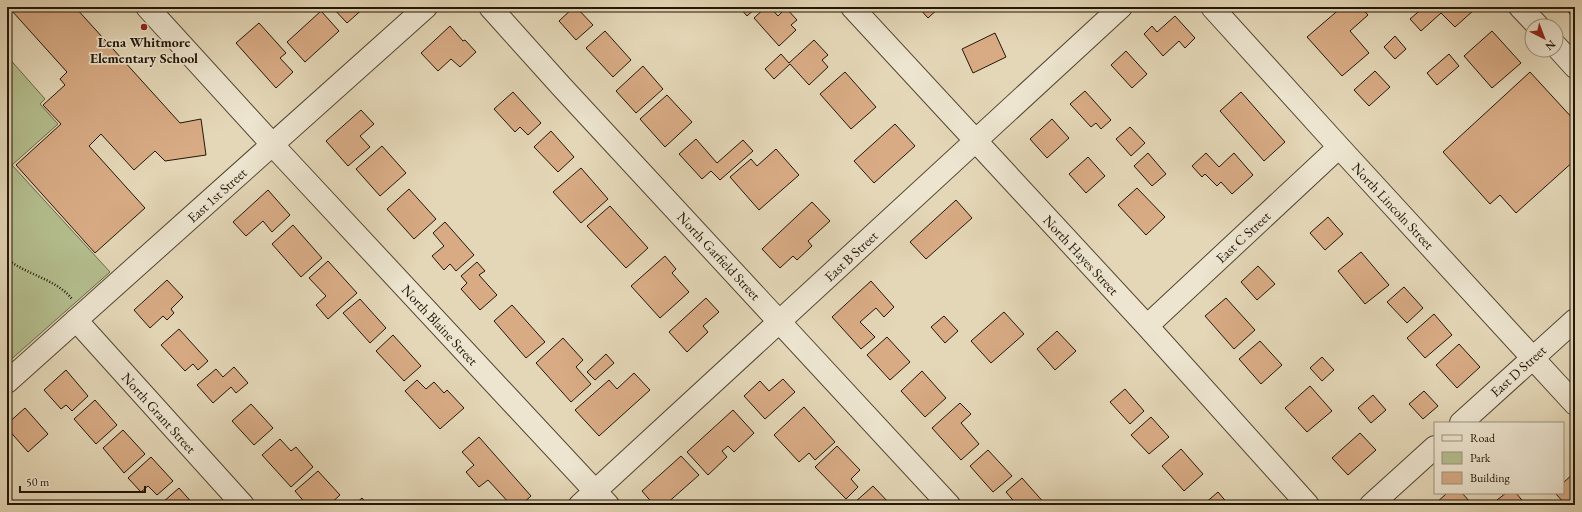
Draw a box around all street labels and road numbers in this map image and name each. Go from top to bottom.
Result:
street label: North Lincoln Street [1348,159,1438,254]
street label: East 1st Street [183,163,251,226]
street label: East C Street [1212,207,1275,267]
street label: North Garfield Street [673,208,765,304]
street label: North Hayes Street [1039,211,1123,299]
street label: East B Street [820,226,882,285]
street label: North Blaine Street [398,281,482,370]
street label: East D Street [1486,341,1550,401]
street label: North Grant Street [118,369,201,458]

